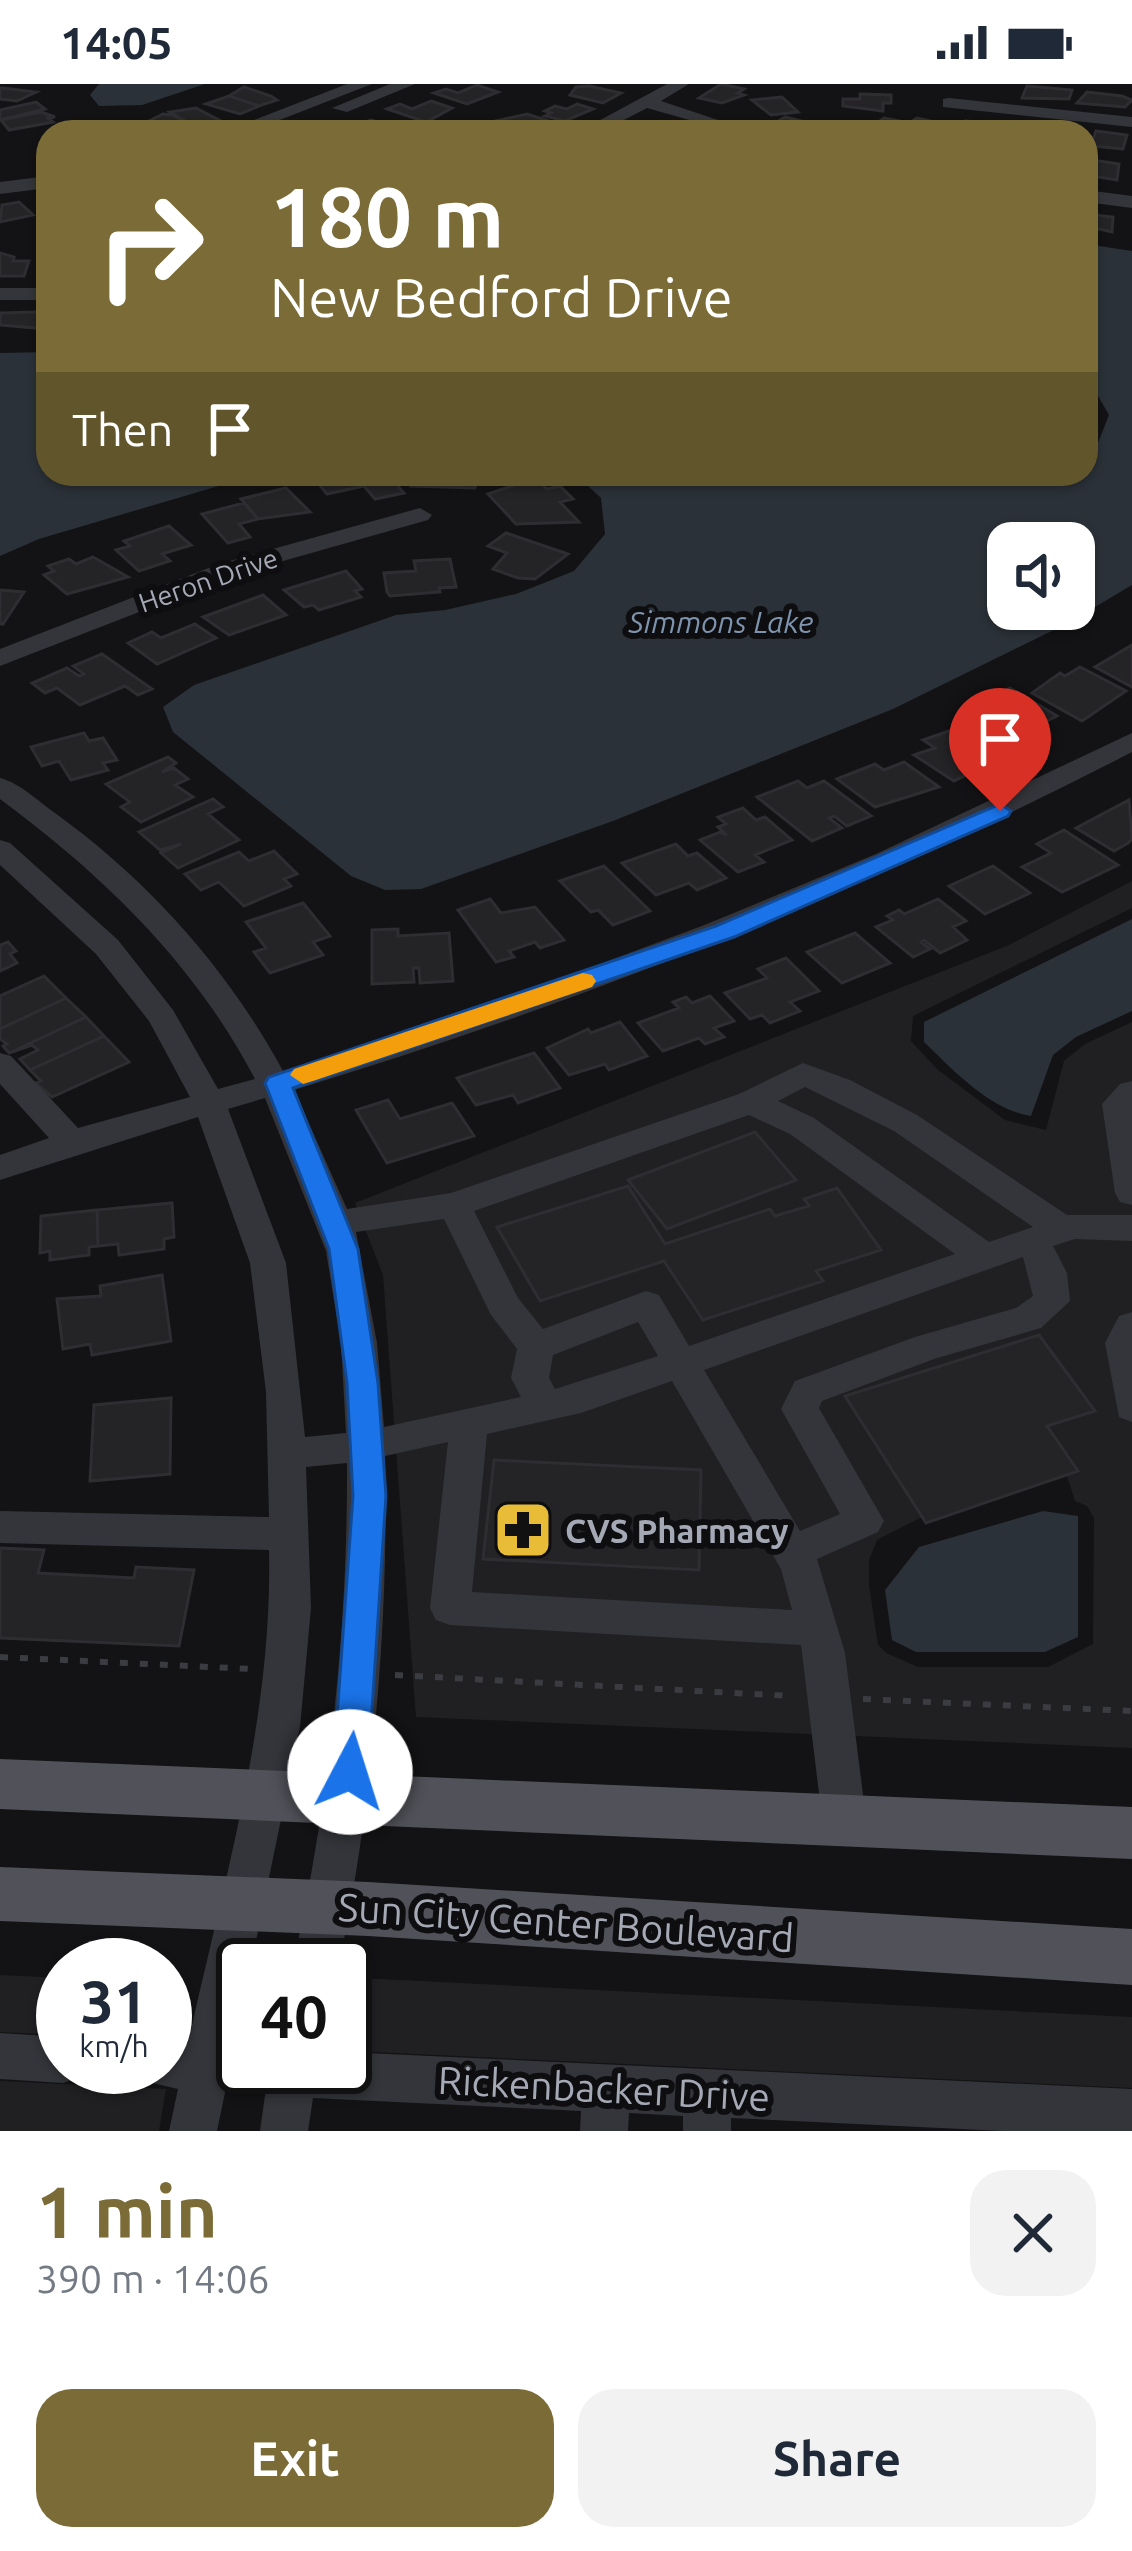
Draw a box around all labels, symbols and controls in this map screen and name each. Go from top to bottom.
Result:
text: 14:05 [60,17,173,68]
icon: right [72,168,228,324]
text: 180 m [270,169,504,263]
text: New Bedford Drive [270,267,732,327]
icon: arrive [197,396,263,462]
text: Then [72,404,173,455]
map controls [987,522,1095,630]
button: sound [987,522,1095,630]
street label: Heron Drive [134,542,282,618]
water label: Simmons Lake [628,605,813,639]
pin [949,688,1051,811]
icon: arrive [967,706,1033,772]
pharmacy icon: CVS Pharmacy [492,1499,554,1561]
place label: CVS Pharmacy [565,1512,789,1549]
position arrow [287,1709,413,1835]
street label: Sun City Center Boulevard [337,1885,795,1959]
speed limit sign: 40 [216,1938,372,2094]
text: 31 [80,1967,148,2034]
text: km/h [79,2029,149,2063]
street label: Rickenbacker Drive [437,2058,771,2118]
button: close [970,2170,1096,2296]
text: 1 min [36,2171,218,2252]
text: 390 m · 14:06 [36,2257,270,2300]
button: Exit [36,2389,554,2527]
button: Share [578,2389,1096,2527]

